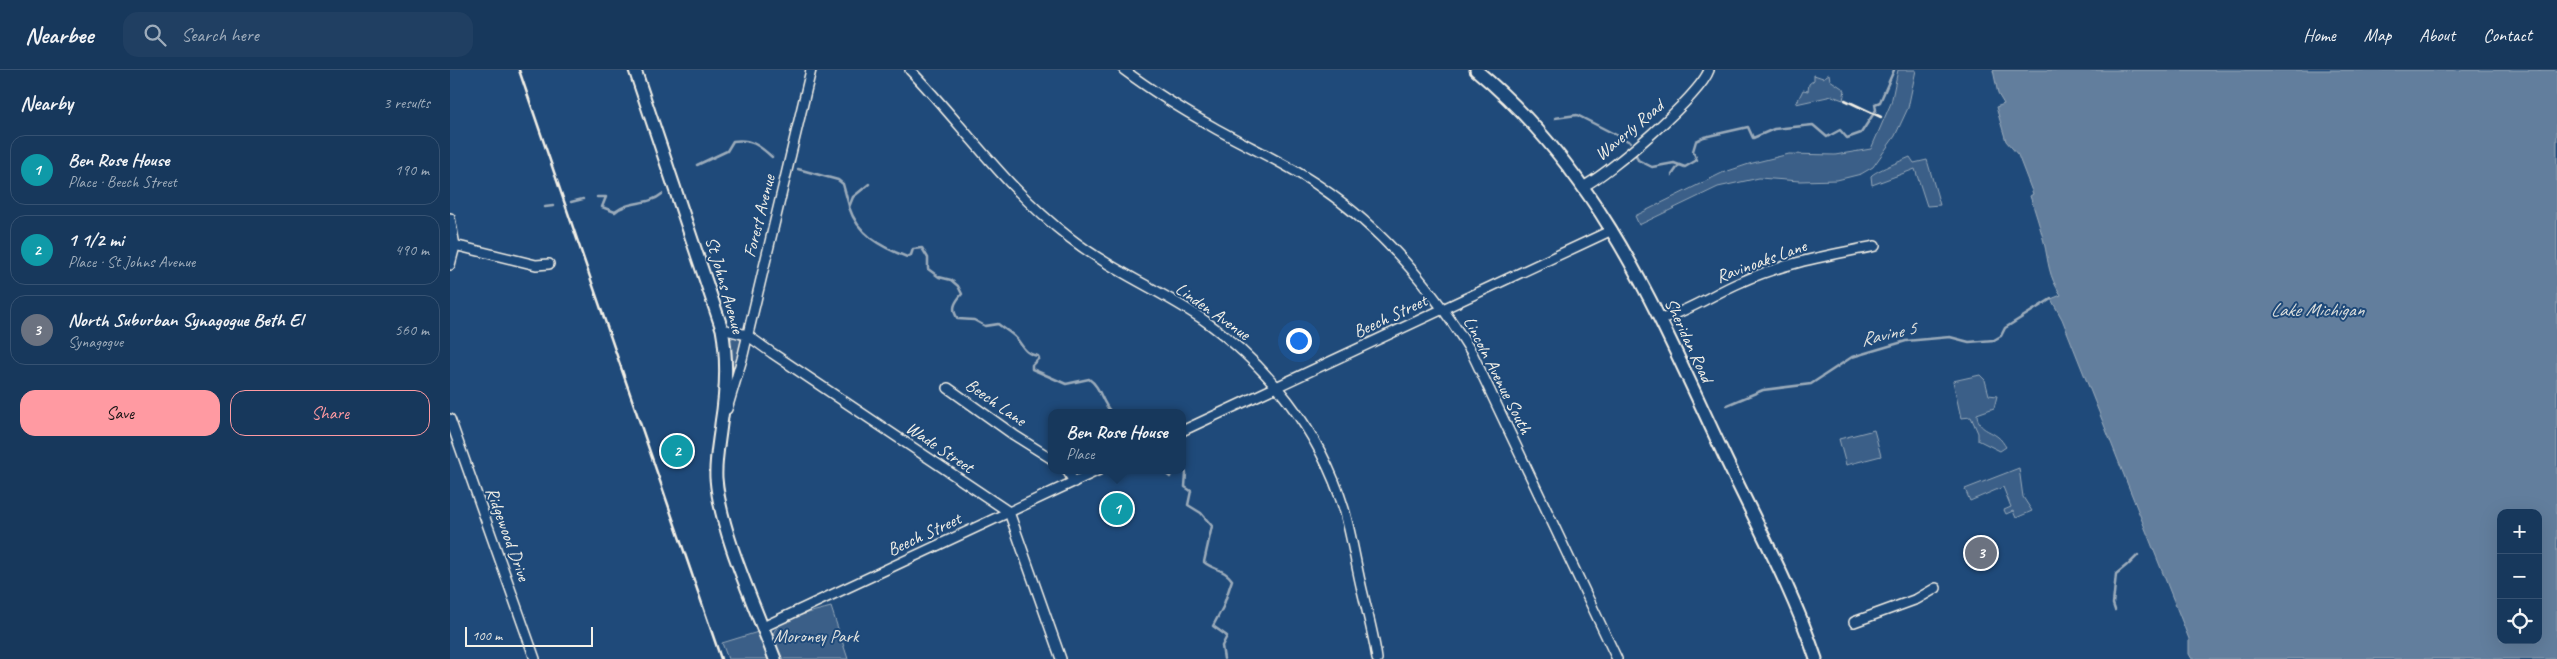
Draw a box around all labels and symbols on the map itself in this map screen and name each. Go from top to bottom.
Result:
street label: Waverly Road [1590,93,1670,165]
street label: Forest Avenue [738,171,780,260]
street label: St Johns Avenue [701,234,750,337]
street label: Ravinoaks Lane [1713,234,1810,288]
street label: Linden Avenue [1171,277,1255,345]
street label: Beech Street [1350,289,1432,343]
street label: Sheridan Road [1660,294,1719,388]
water label: Lake Michigan [2270,298,2365,322]
street label: Lincoln Avenue South [1459,312,1538,438]
water label: Ravine 5 [1858,315,1921,352]
your location [1286,328,1312,354]
street label: Beech Lane [961,373,1031,431]
street label: Wade Street [902,416,980,479]
pin: 2 [661,432,693,470]
street label: Ridgewood Drive [481,484,535,585]
pin: 1 [1101,490,1133,528]
street label: Beech Street [884,507,966,561]
pin: 3 [1965,534,1997,572]
scale bar [465,624,592,647]
park label: Moroney Park [773,625,860,647]

